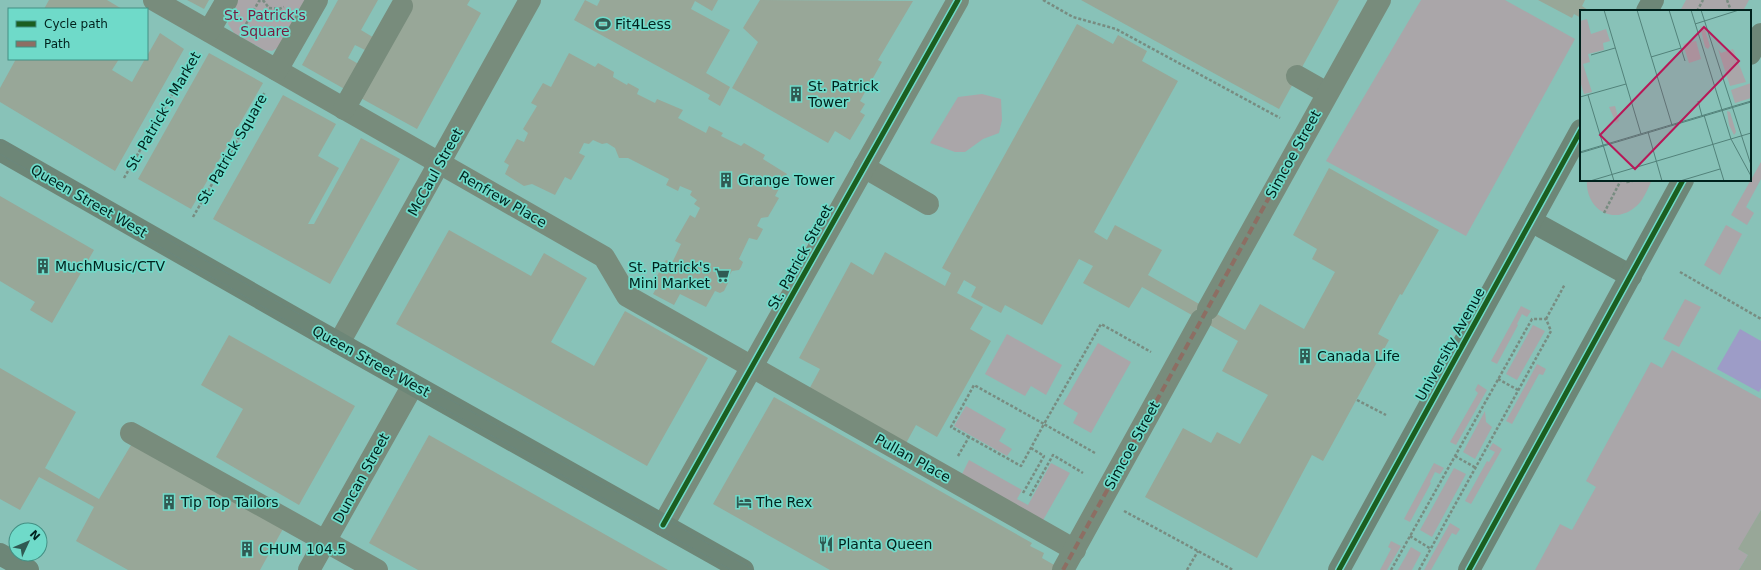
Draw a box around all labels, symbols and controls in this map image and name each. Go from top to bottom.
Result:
park label: St. Patrick's Square [224,7,306,39]
legend [8,8,148,60]
inset map [1580,10,1751,181]
sports icon: Fit4Less [594,15,612,33]
place label: Fit4Less [615,16,671,32]
text: Cycle path [44,17,108,31]
text: Path [44,37,70,51]
street label: St. Patrick's Market [122,48,204,173]
place label: St. Patrick Tower [807,78,880,110]
building icon: St. Patrick Tower [787,85,805,103]
street label: St. Patrick Square [194,91,270,207]
street label: Simcoe Street [1262,107,1324,201]
street label: McCaul Street [404,125,466,219]
street label: Queen Street West [28,161,151,241]
street label: Renfrew Place [456,167,550,231]
building icon: Grange Tower [717,171,735,189]
place label: Grange Tower [738,172,835,188]
street label: St. Patrick Street [764,201,836,312]
building icon: MuchMusic/CTV [34,257,52,275]
place label: MuchMusic/CTV [55,258,165,274]
place label: St. Patrick's Mini Market [628,259,711,291]
supermarket icon: St. Patrick's Mini Market [713,266,731,284]
street label: University Avenue [1412,285,1488,403]
street label: Queen Street West [309,322,433,400]
building icon: Canada Life [1296,347,1314,365]
place label: Canada Life [1317,348,1400,364]
street label: Simcoe Street [1101,398,1163,492]
street label: Duncan Street [330,430,393,526]
street label: Pullan Place [872,431,954,485]
building icon: Tip Top Tailors [160,493,178,511]
hotel icon: The Rex [735,493,753,511]
place label: Tip Top Tailors [180,494,279,510]
place label: The Rex [755,494,812,510]
north arrow [8,522,48,562]
text: N [27,528,43,543]
restaurant icon: Planta Queen [817,535,835,553]
place label: Planta Queen [838,536,932,552]
building icon: CHUM 104.5 [238,540,256,558]
place label: CHUM 104.5 [259,541,346,557]

